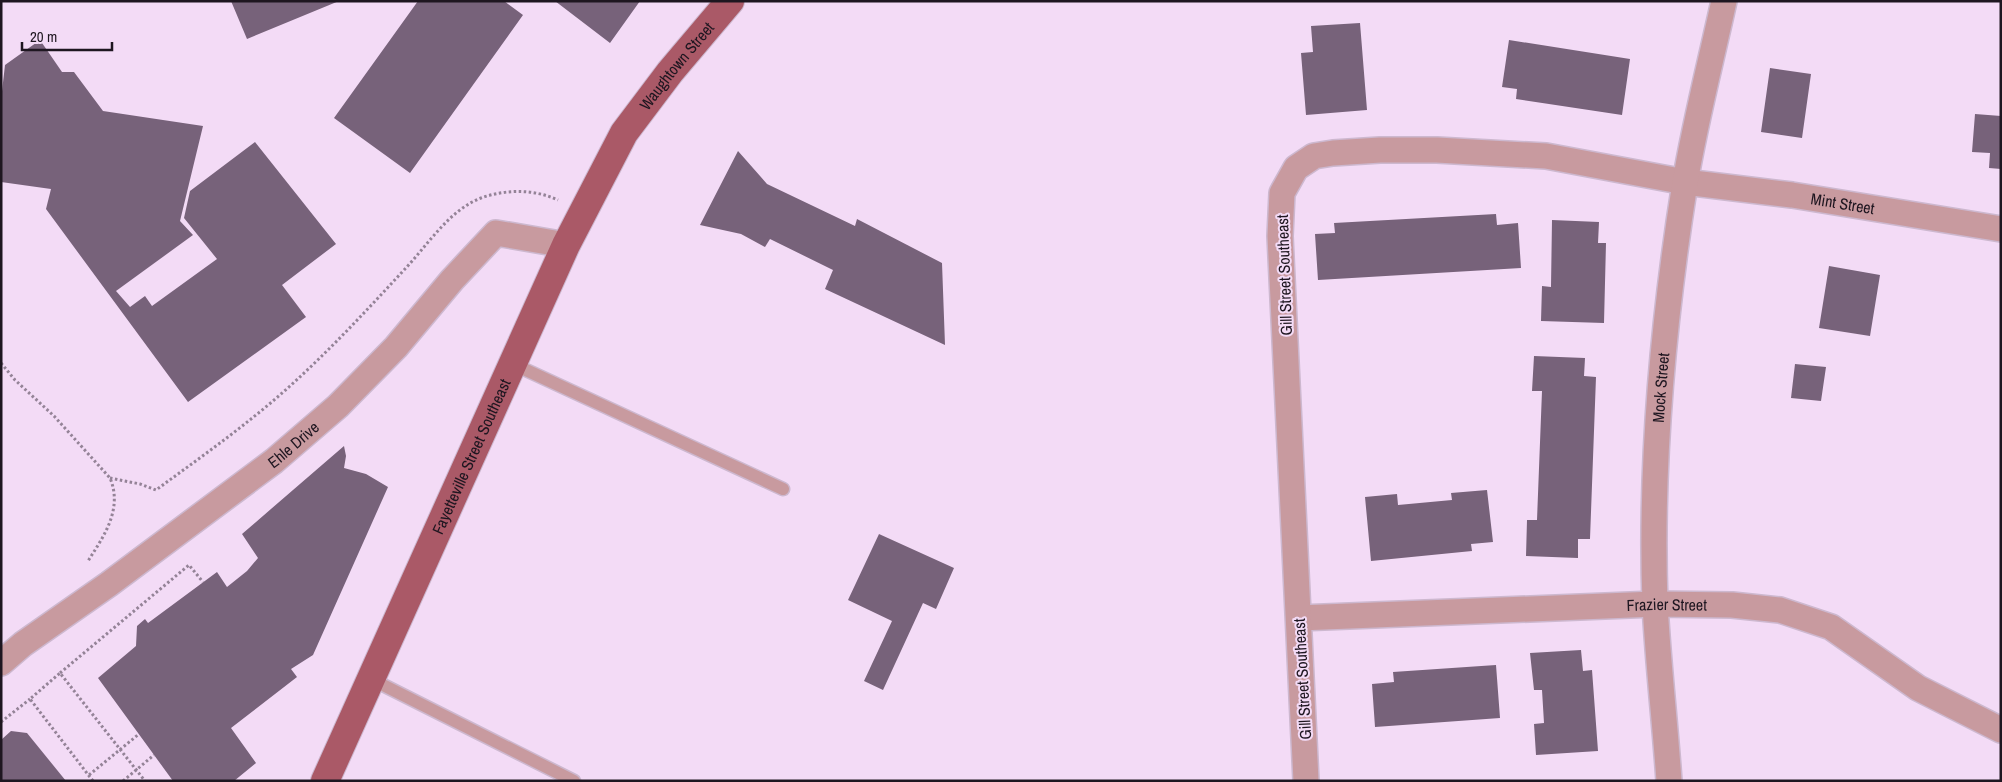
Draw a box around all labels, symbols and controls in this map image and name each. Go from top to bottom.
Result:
street label: Waughtown Street [634,17,719,115]
scale bar [22,20,112,52]
text: 20 m [30,26,57,47]
street label: Mint Street [1809,187,1877,219]
street label: Gill Street Southeast [1271,214,1297,336]
street label: Mock Street [1647,351,1674,423]
street label: Fayetteville Street Southeast [427,375,516,537]
street label: Ehle Drive [263,416,324,473]
street label: Frazier Street [1626,593,1707,616]
street label: Gill Street Southeast [1288,618,1316,740]

